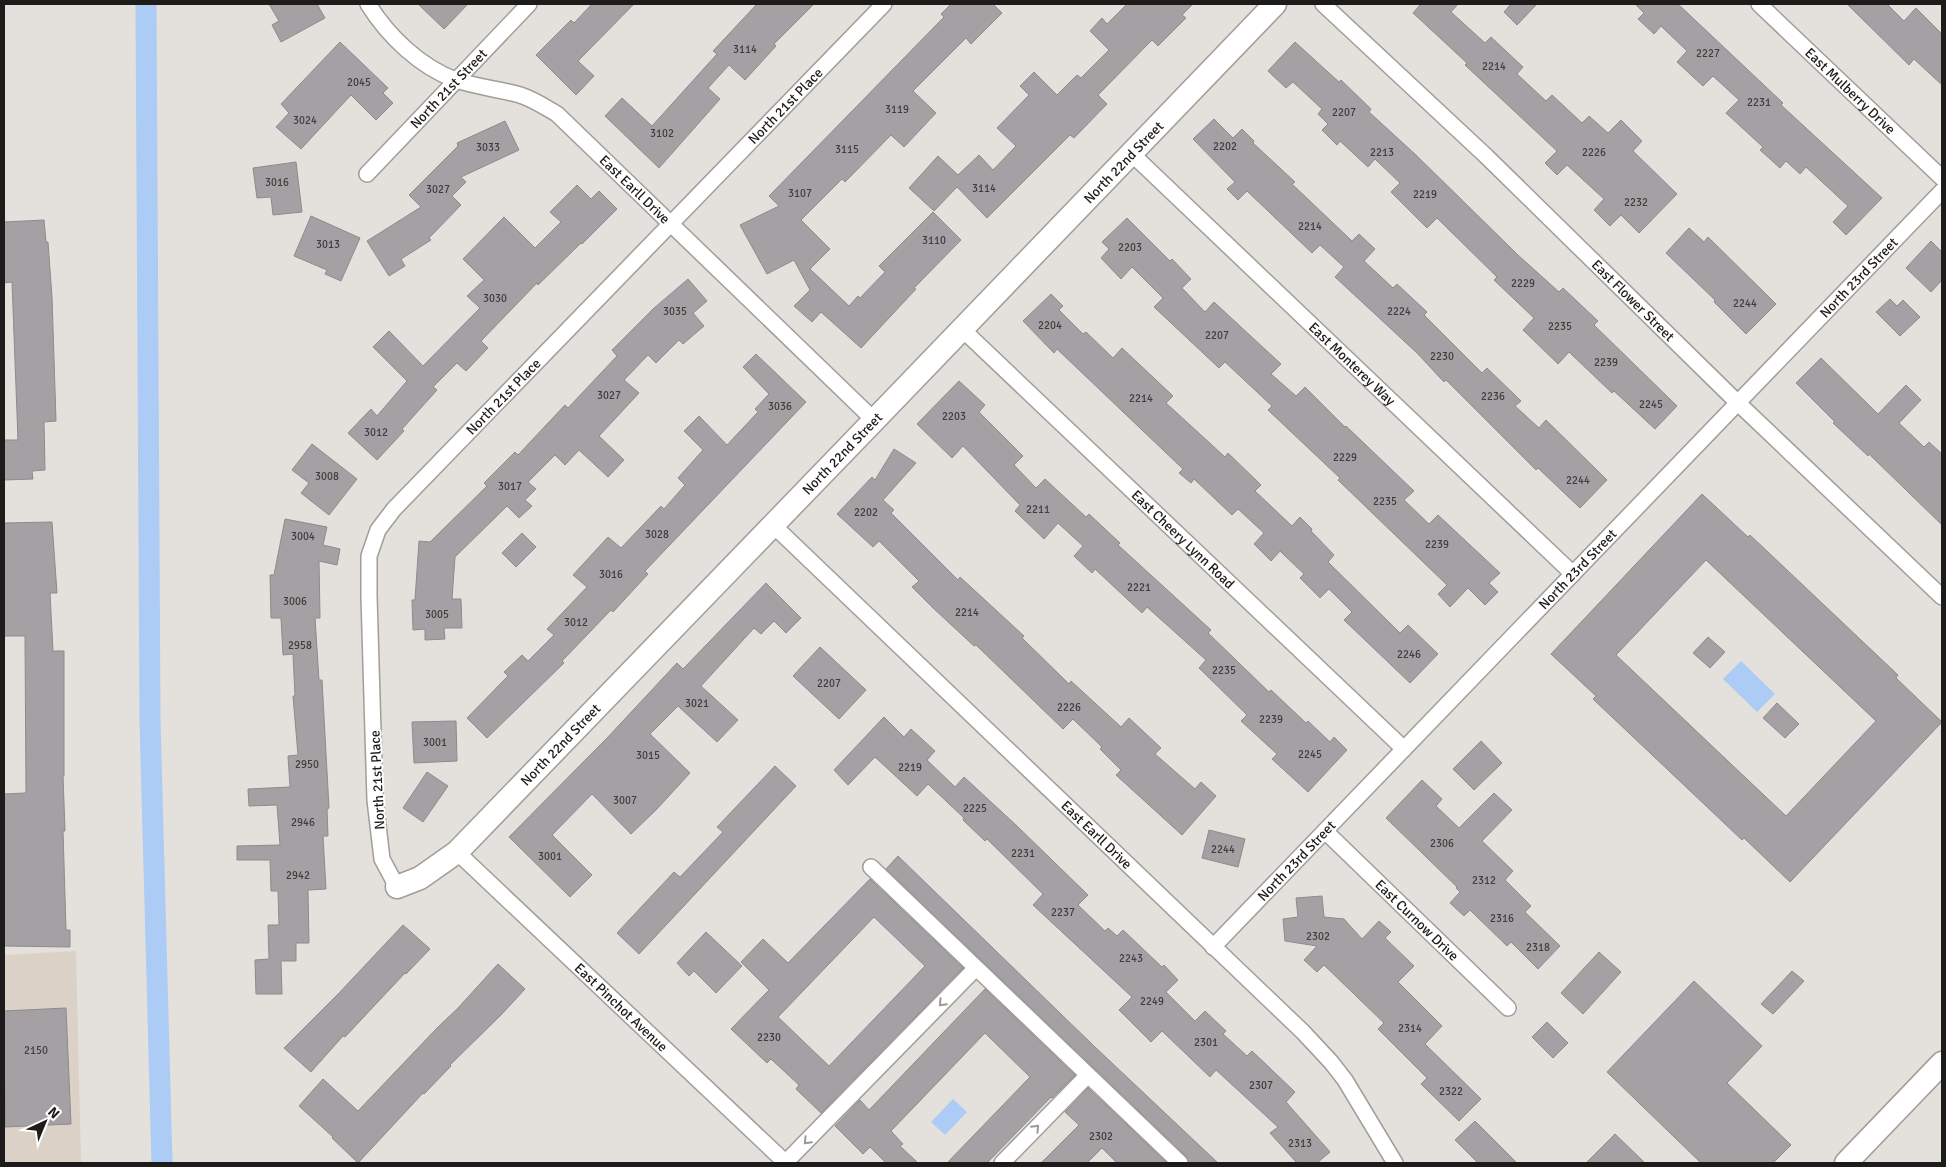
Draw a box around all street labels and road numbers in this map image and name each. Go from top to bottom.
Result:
street label: East Mulberry Drive [1801,44,1899,138]
street label: North 21st Street [407,45,491,132]
street label: North 21st Place [745,64,826,148]
street label: North 22nd Street [1080,118,1167,207]
street label: East Earll Drive [596,152,673,228]
street label: North 23rd Street [1816,234,1902,322]
street label: East Flower Street [1588,256,1678,345]
street label: East Monterey Way [1305,319,1399,410]
street label: North 21st Place [463,355,544,439]
street label: North 22nd Street [799,409,886,498]
street label: East Cheery Lynn Road [1128,486,1238,592]
street label: North 23rd Street [1535,526,1620,613]
street label: North 22nd Street [517,700,604,790]
street label: North 21st Place [366,730,389,830]
street label: East Earll Drive [1057,797,1135,873]
street label: North 23rd Street [1254,817,1339,905]
street label: East Curnow Drive [1371,876,1462,965]
street label: East Pinchot Avenue [571,960,671,1056]

